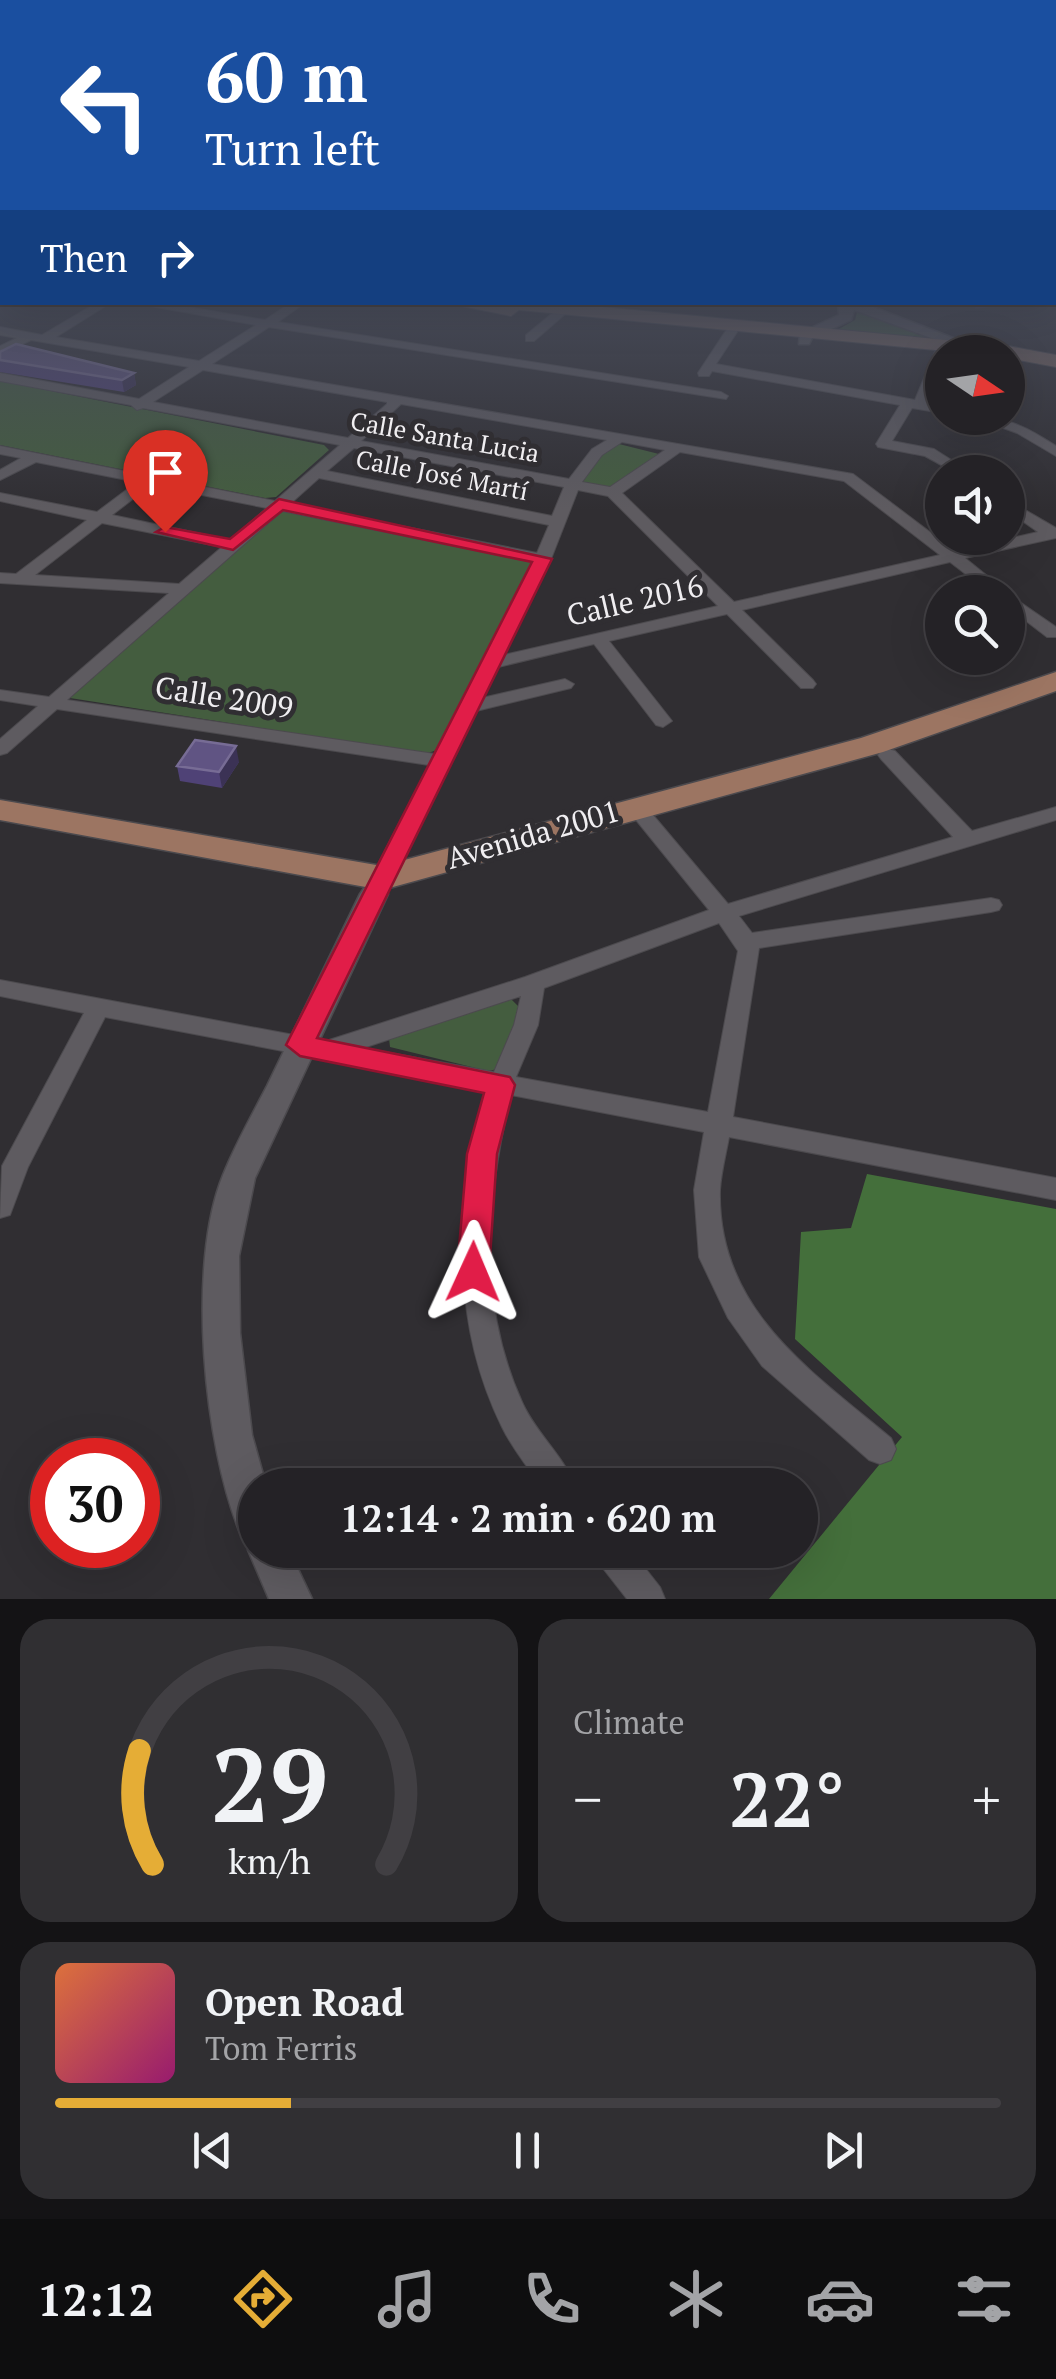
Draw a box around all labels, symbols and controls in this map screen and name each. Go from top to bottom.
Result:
text: 60 m [205,29,368,122]
icon: left [40,40,170,170]
text: Turn left [205,118,380,178]
icon: right [148,230,203,285]
text: Then [40,233,128,283]
north arrow [925,335,1025,435]
map controls [925,335,1025,675]
street label: Calle Santa Lucia [348,404,542,469]
pin [123,430,208,533]
street label: Calle José Martí [353,442,532,507]
icon: arrive [138,445,193,500]
button: sound [925,455,1025,555]
street label: Calle 2016 [563,565,707,635]
button: search [925,575,1025,675]
street label: Calle 2009 [152,666,296,728]
street label: Avenida 2001 [442,790,624,878]
position arrow [421,1220,525,1324]
speed limit sign: 30 [30,1438,160,1568]
text: 12:14 · 2 min · 620 m [340,1493,716,1543]
text: Climate [573,1701,685,1743]
text: 29 [210,1714,328,1852]
text: 22° [729,1749,845,1848]
text: − [573,1762,602,1835]
text: + [972,1762,1001,1835]
text: km/h [228,1837,310,1884]
text: Open Road [205,1977,404,2027]
text: Tom Ferris [205,2027,357,2069]
icon: previous [185,2123,240,2178]
icon: pause [500,2123,555,2178]
icon: next [816,2123,871,2178]
icon: directions [228,2264,298,2334]
icon: music [372,2264,442,2334]
icon: phone [517,2264,587,2334]
icon: climate [661,2264,731,2334]
icon: car [805,2264,875,2334]
icon: filters [949,2264,1019,2334]
text: 12:12 [37,2269,154,2329]

